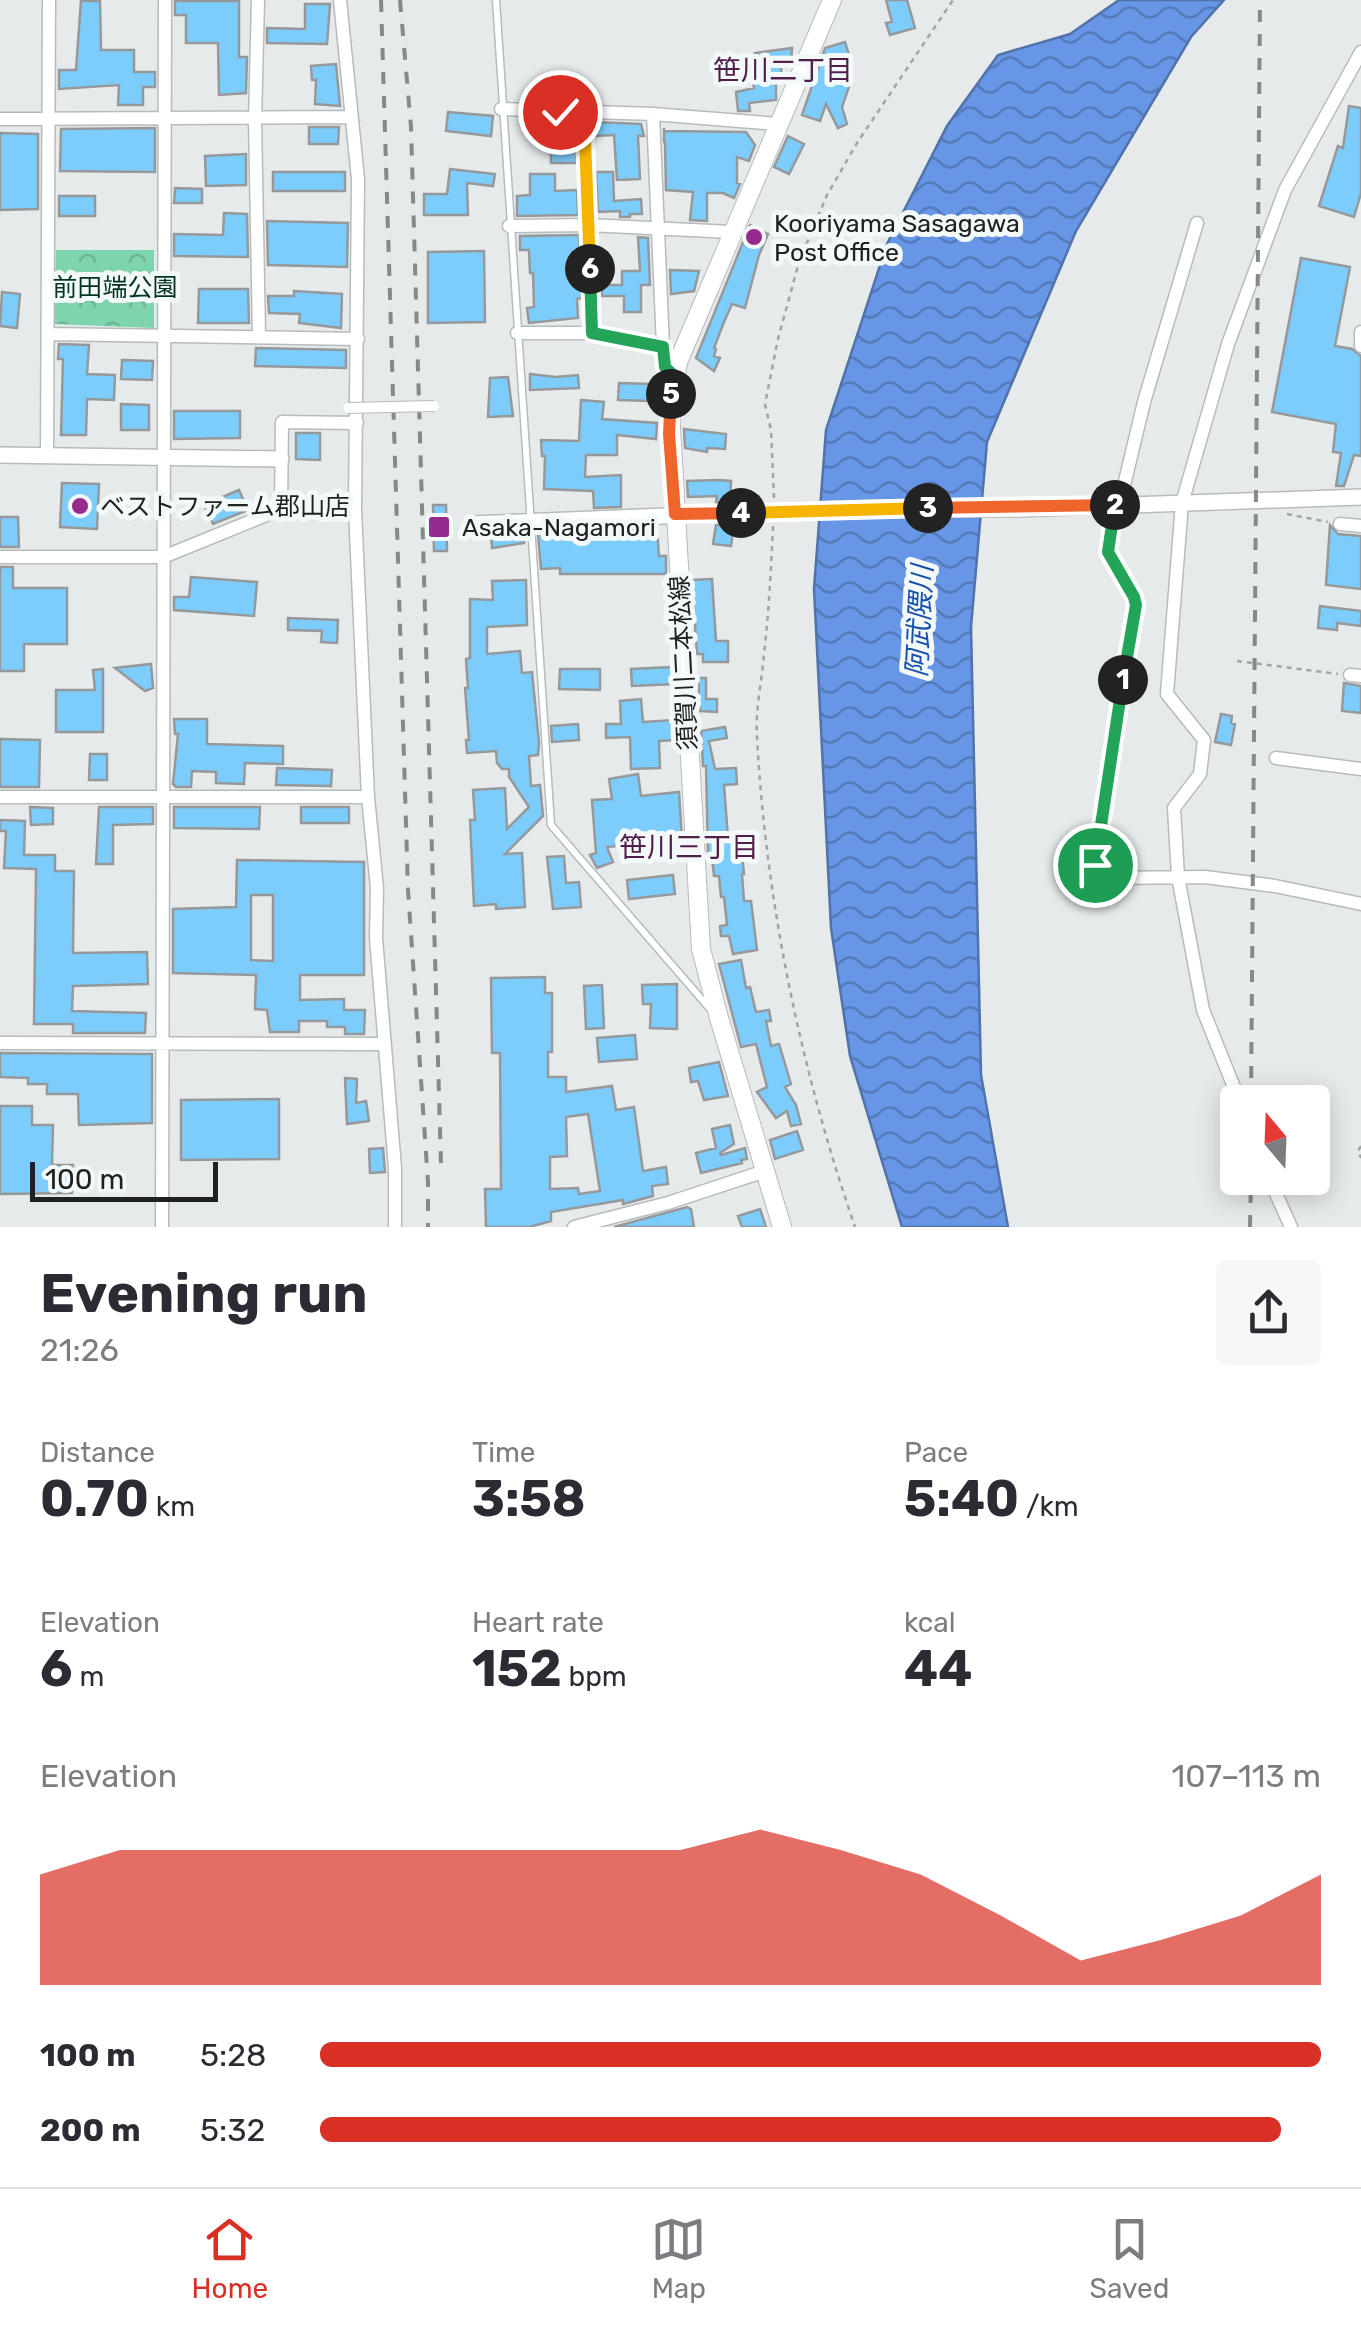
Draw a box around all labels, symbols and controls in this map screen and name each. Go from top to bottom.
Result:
district label: 笹川二丁目 [713,54,853,87]
pin [518,70,603,155]
icon: check [533,85,588,140]
place label: Kooriyama Sasagawa Post Office [774,209,1020,267]
marker: Kooriyama Sasagawa Post Office [743,226,765,248]
pin: 6 [565,244,615,294]
text: 6 [581,252,599,285]
park label: 前田端公園 [52,273,178,302]
pin: 5 [646,369,696,419]
text: 5 [662,377,680,410]
pin: 2 [1090,480,1140,530]
pin: 3 [903,483,953,533]
pin: 4 [716,488,766,538]
text: 2 [1106,488,1124,521]
text: 3 [919,491,937,524]
place label: ベストファーム郡山店 [100,492,350,521]
marker: ベストファーム郡山店 [69,495,91,517]
text: 4 [731,496,751,529]
place label: Asaka-Nagamori [462,513,656,542]
marker: Asaka-Nagamori [426,514,452,540]
water label: 阿武隈川 [900,561,939,678]
street label: 須賀川二本松線 [664,575,703,751]
pin: 1 [1098,655,1148,705]
text: 1 [1116,663,1130,696]
pin [1053,823,1138,908]
district label: 笹川三丁目 [619,831,759,864]
icon: arrive [1068,838,1123,893]
north arrow [1220,1085,1330,1195]
map controls [1220,1085,1330,1195]
scale bar [30,1157,218,1202]
text: 100 m [45,1163,124,1196]
button: share [1216,1260,1321,1365]
text: Evening run [40,1261,368,1326]
text: 21:26 [40,1331,119,1369]
text: Distance [40,1436,155,1469]
text: Time [472,1436,535,1469]
text: Pace [904,1436,968,1469]
text: 0.70 [40,1469,149,1529]
text: 3:58 [472,1469,586,1529]
text: 5:40 [904,1469,1019,1529]
text: km [149,1490,195,1523]
text: /km [1019,1490,1079,1523]
text: Elevation [40,1606,160,1639]
text: Heart rate [472,1606,604,1639]
text: kcal [904,1606,955,1639]
text: 6 [40,1639,73,1699]
text: 152 [472,1639,562,1699]
text: 44 [904,1639,972,1699]
text: m [73,1660,104,1693]
text: bpm [562,1660,627,1693]
text: Elevation [40,1757,177,1795]
text: 107–113 m [1172,1757,1321,1795]
text: 100 m [40,2036,136,2074]
text: 5:28 [200,2036,266,2074]
text: 200 m [40,2111,140,2149]
text: 5:32 [200,2111,265,2149]
tab: Home [192,2212,268,2305]
tab: Map [651,2212,706,2305]
tab: Saved [1089,2212,1169,2305]

